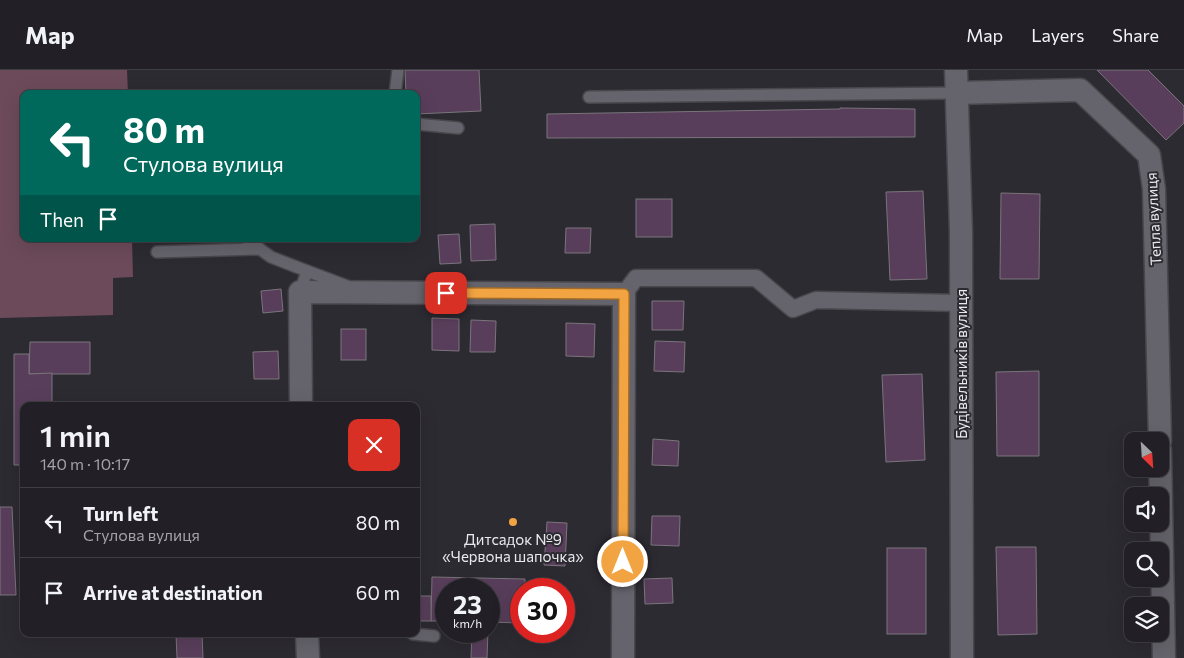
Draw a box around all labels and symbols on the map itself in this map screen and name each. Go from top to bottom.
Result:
street label: Тепла вулиця [1142,172,1164,266]
pin [425,272,467,314]
street label: Будівельників вулиця [952,289,970,439]
north arrow [1124,432,1169,478]
marker: Дитсадок №9 «Червона шапочка» [507,516,519,528]
place label: Дитсадок №9 «Червона шапочка» [442,530,584,565]
position arrow [596,535,648,587]
speed limit sign: 30 [510,578,575,643]

